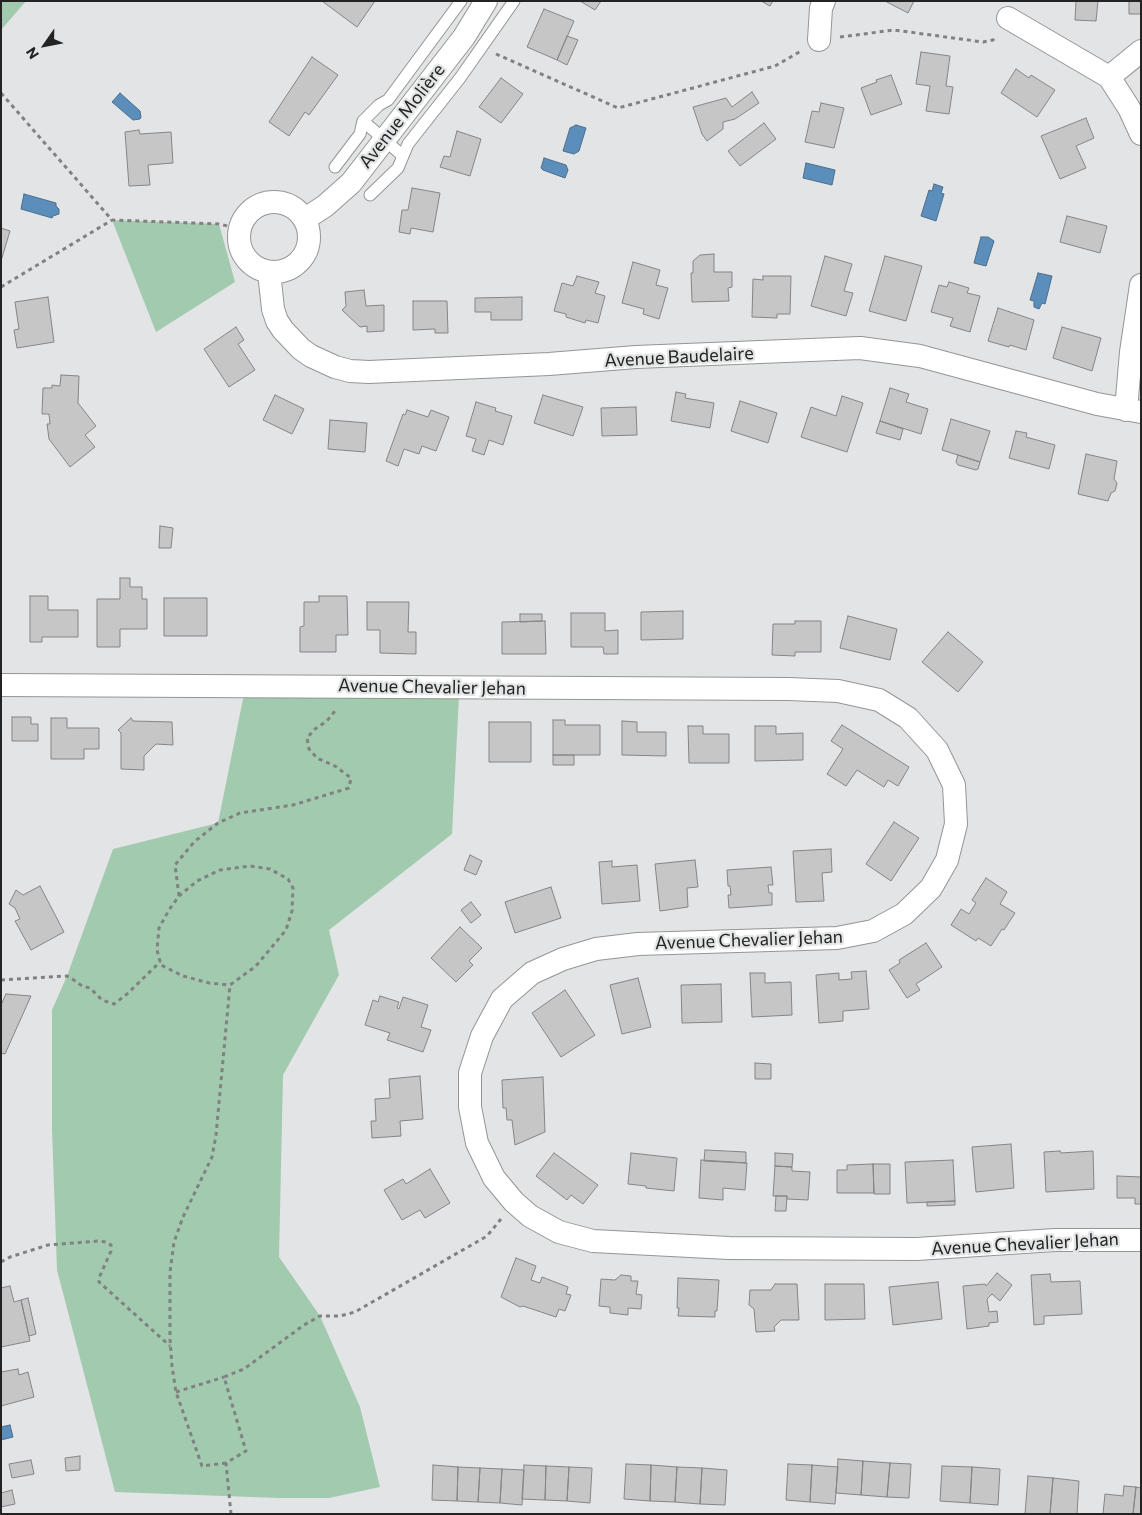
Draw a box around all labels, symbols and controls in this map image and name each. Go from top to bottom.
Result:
north arrow [20,20,70,70]
text: N [22,44,42,62]
street label: Avenue Molière [355,60,449,172]
street label: Avenue Baudelaire [604,342,754,372]
street label: Avenue Chevalier Jehan [338,675,526,699]
street label: Avenue Chevalier Jehan [655,926,843,954]
street label: Avenue Chevalier Jehan [931,1228,1119,1260]

